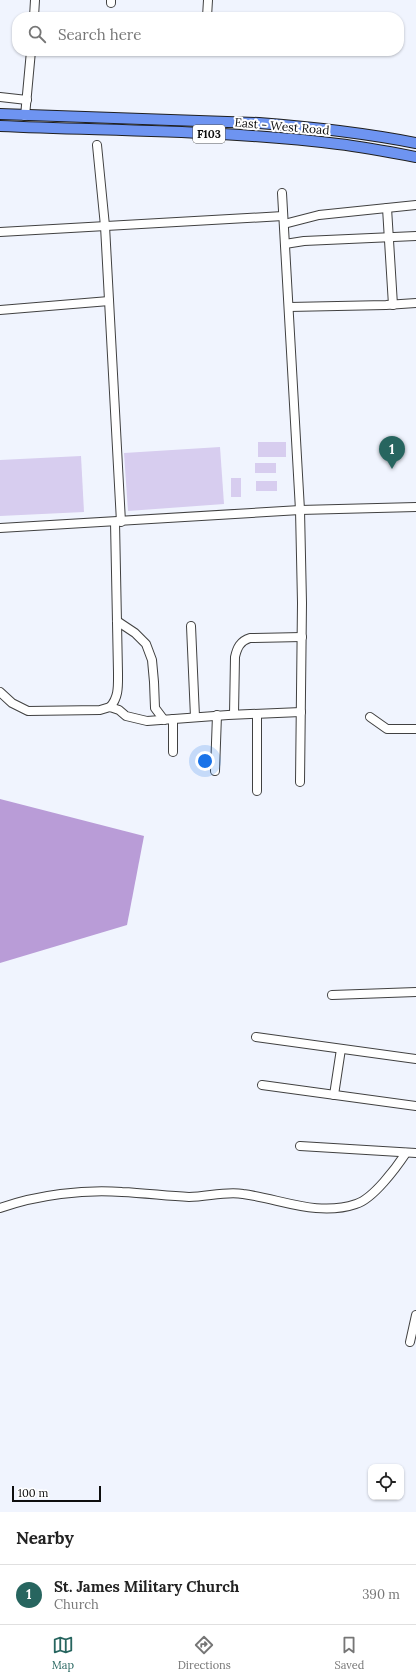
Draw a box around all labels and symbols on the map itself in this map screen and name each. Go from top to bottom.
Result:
street label: East - West Road [234,114,330,138]
road number: F103 [193,125,225,143]
pin: 1 [379,436,405,469]
your location [195,751,215,771]
scale bar [12,1484,101,1503]

